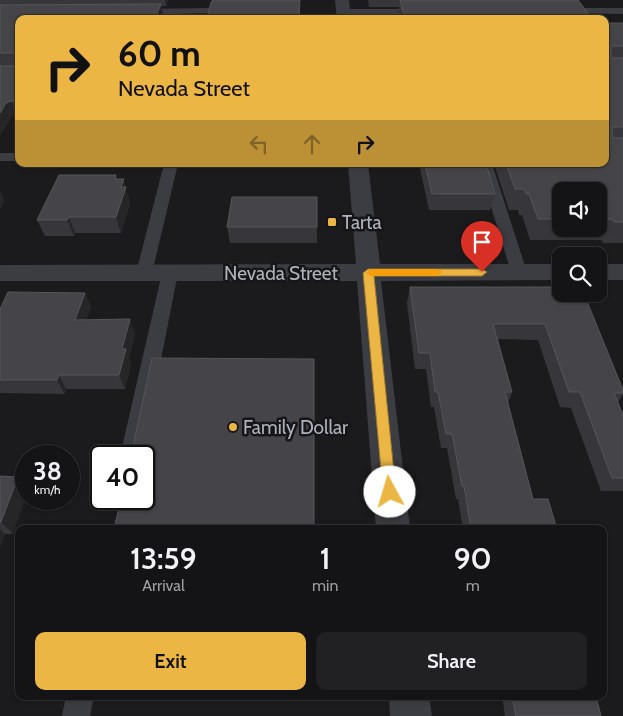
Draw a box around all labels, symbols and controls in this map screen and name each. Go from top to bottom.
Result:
text: 60 m [118,32,201,75]
icon: right [35,35,100,100]
text: Nevada Street [118,75,250,102]
icon: left [245,130,273,158]
icon: ahead [298,130,326,158]
icon: right [351,130,379,158]
map controls [552,182,607,302]
button: sound [552,182,607,237]
place label: Tarta [342,211,382,234]
marker: Tarta [326,216,338,228]
pin [461,221,503,272]
icon: arrive [468,228,496,256]
button: search [552,247,607,302]
street label: Nevada Street [224,262,339,285]
place label: Family Dollar [243,416,348,439]
marker: Family Dollar [227,421,239,433]
speed limit sign: 40 [90,445,155,510]
text: 38 [33,456,62,486]
position arrow [363,465,415,517]
text: km/h [34,482,61,497]
text: 13:59 [130,540,197,577]
text: 1 [320,540,330,577]
text: 90 [454,540,492,577]
text: Arrival [142,576,185,595]
text: min [312,576,338,595]
text: m [466,576,480,595]
button: Exit [35,632,306,690]
button: Share [316,632,587,690]

